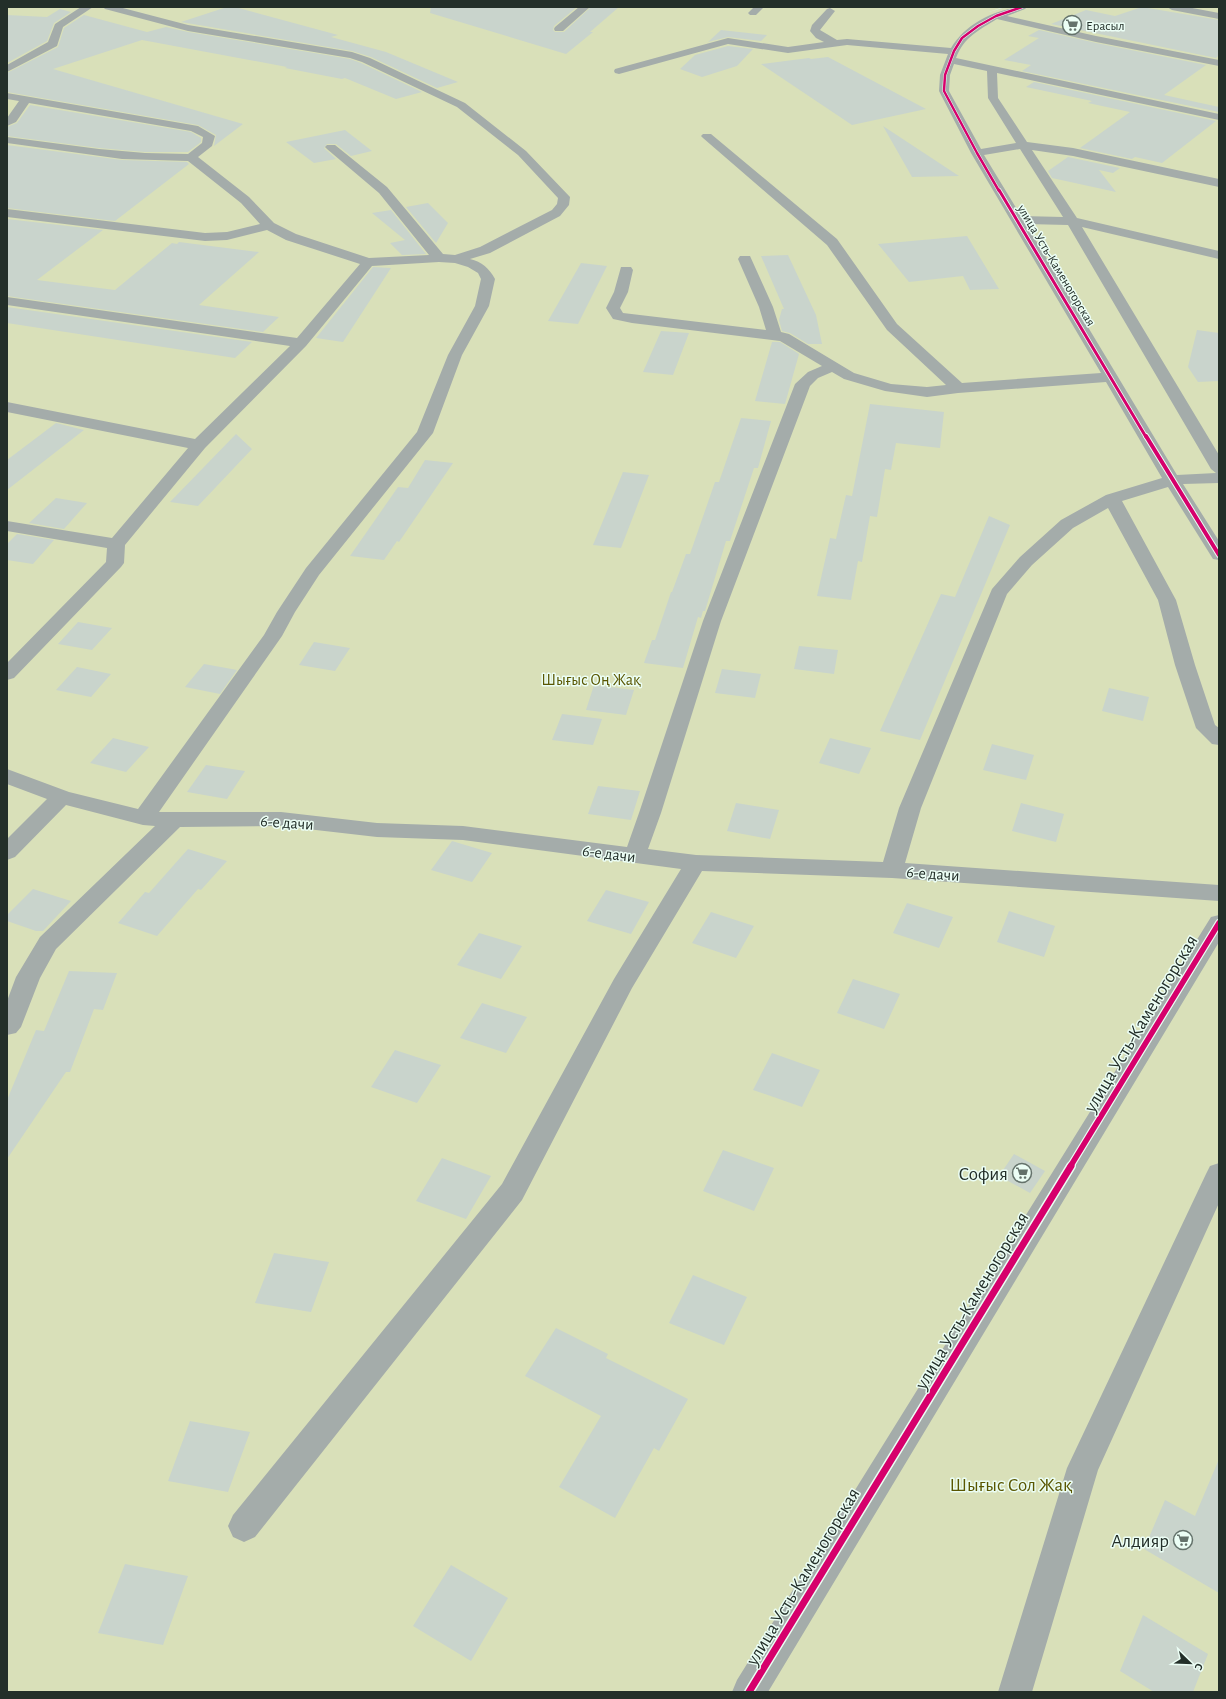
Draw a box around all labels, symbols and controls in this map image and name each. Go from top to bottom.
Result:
supermarket icon: Ерасыл [1061,14,1083,36]
place label: Ерасыл [1086,20,1125,33]
street label: улица Усть-Каменогорская [1014,202,1097,329]
park label: Шығыс Оң Жақ [541,672,641,688]
street label: 6-е дачи [260,813,314,833]
street label: 6-е дачи [581,843,636,865]
street label: 6-е дачи [906,864,960,884]
street label: улица Усть-Каменогорская [1080,932,1202,1117]
supermarket icon: София [1011,1162,1033,1184]
place label: София [958,1165,1008,1184]
street label: улица Усть-Каменогорская [911,1209,1033,1394]
park label: Шығыс Сол Жақ [950,1476,1073,1495]
street label: улица Усть-Каменогорская [742,1485,864,1670]
supermarket icon: Алдияр [1172,1529,1194,1551]
place label: Алдияр [1111,1532,1169,1551]
north arrow [1170,1643,1210,1683]
text: С [1192,1662,1205,1672]

